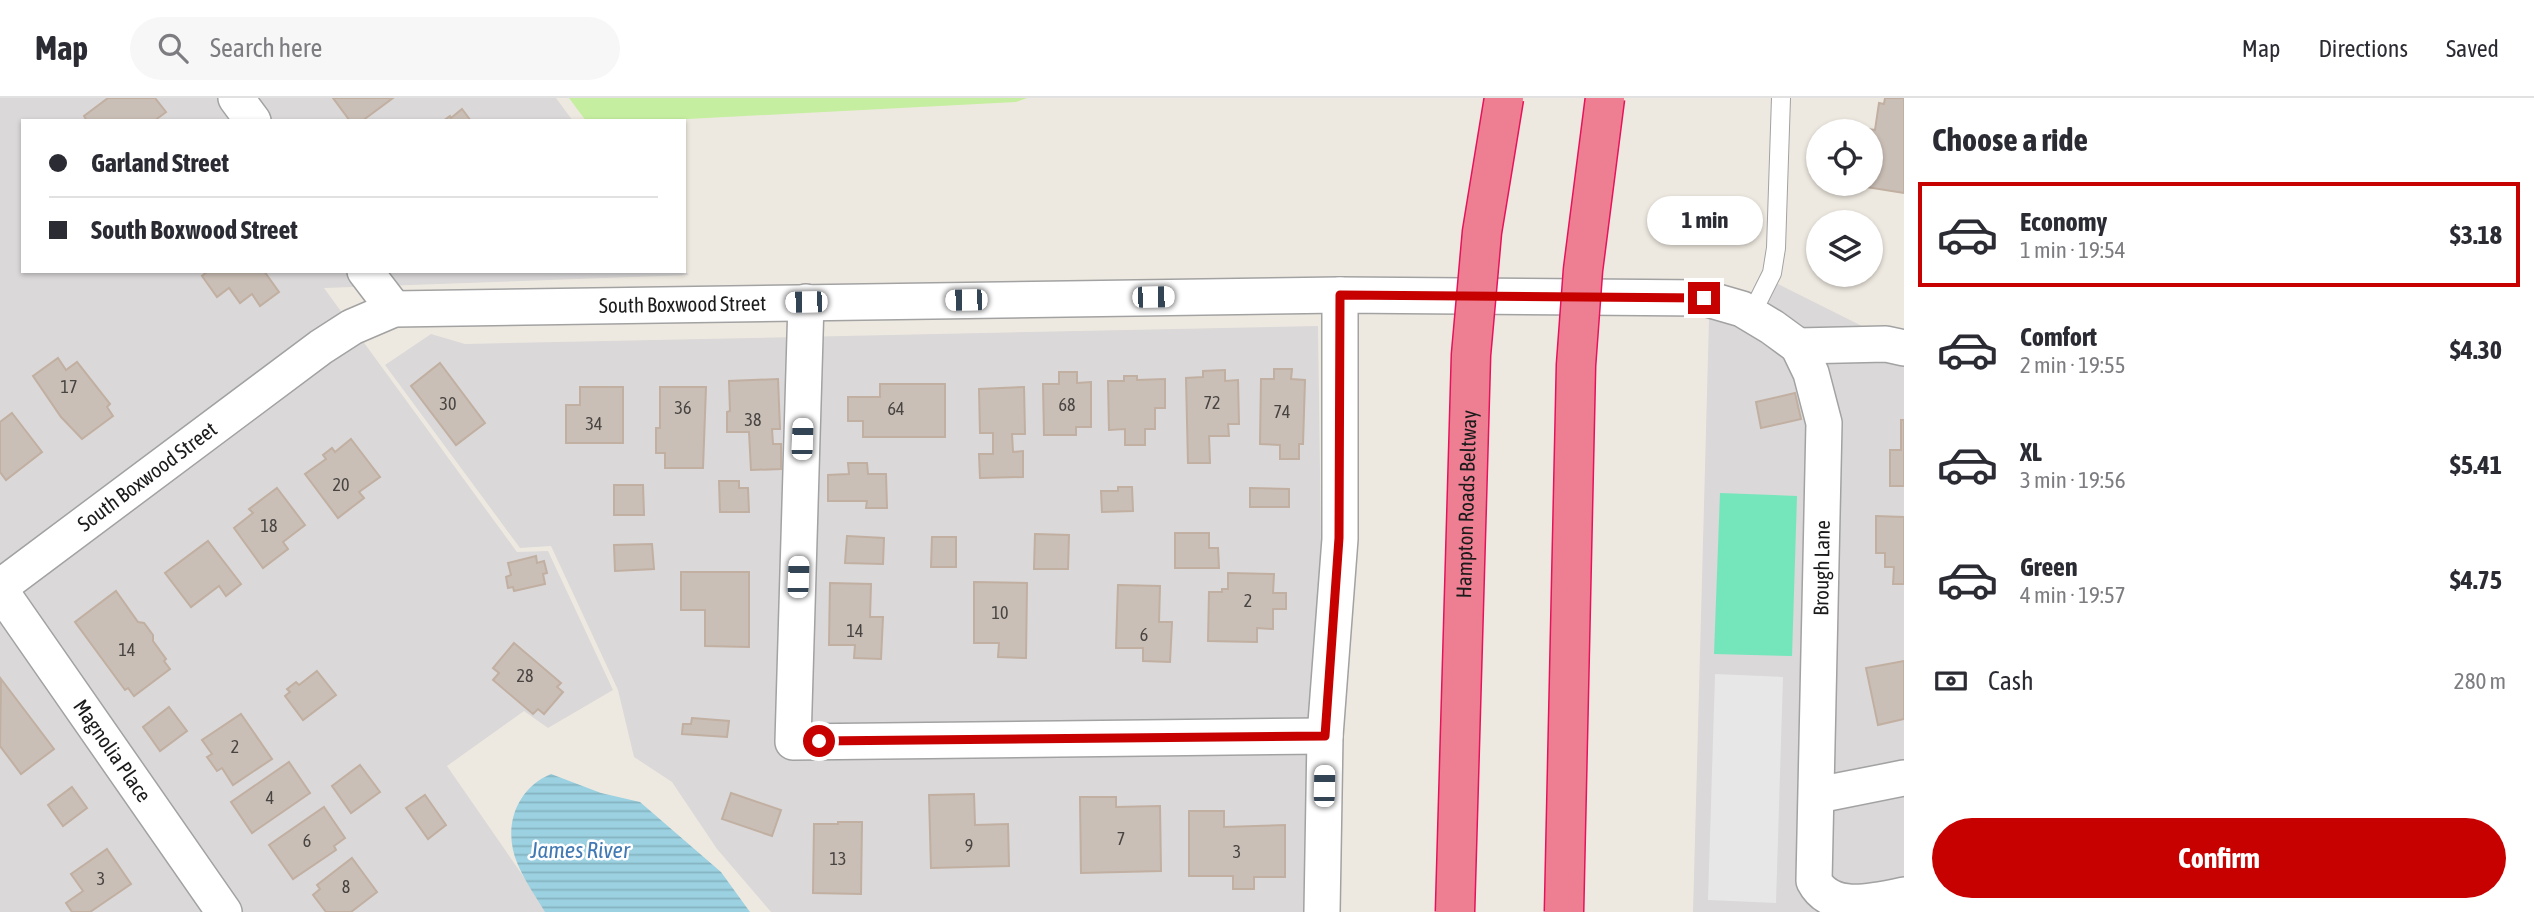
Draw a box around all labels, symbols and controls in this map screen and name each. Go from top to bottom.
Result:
search box [130,17,620,80]
text: Map [35,29,88,67]
icon: search [154,29,192,67]
text: Search here [210,33,322,63]
text: Map [2242,35,2280,62]
text: Directions [2318,35,2408,62]
text: Saved [2446,35,2499,62]
map controls [1806,119,1883,287]
button: locate [1806,119,1883,196]
text: Choose a ride [1932,121,2088,158]
text: Garland Street [91,148,229,178]
callout: 1 min [1646,197,1762,246]
icon: car [1936,203,1999,266]
text: 1 min [1682,207,1728,233]
text: Economy [2020,207,2107,237]
button: layers [1806,210,1883,287]
text: South Boxwood Street [91,215,298,245]
text: $3.18 [2450,220,2502,250]
text: 1 min · 19:54 [2020,237,2126,263]
route end [1688,282,1720,314]
car [1132,286,1175,308]
car [945,289,988,311]
street label: South Boxwood Street [599,290,766,317]
car [785,291,828,313]
icon: car [1936,318,1999,381]
text: Comfort [2020,322,2097,352]
text: $4.30 [2450,335,2502,365]
text: 2 min · 19:55 [2020,352,2126,378]
house number: 17 [61,376,77,397]
house number: 72 [1204,392,1220,413]
house number: 30 [440,393,456,414]
house number: 68 [1059,394,1075,415]
house number: 36 [675,397,691,418]
house number: 64 [888,398,904,419]
house number: 74 [1274,401,1290,422]
house number: 38 [745,409,761,430]
street label: Hampton Roads Beltway [1451,409,1480,599]
house number: 34 [586,413,602,434]
street label: South Boxwood Street [73,416,221,536]
car [791,418,814,460]
icon: car [1936,433,1999,496]
text: XL [2020,437,2042,467]
text: $5.41 [2450,450,2502,480]
text: 3 min · 19:56 [2020,467,2126,493]
house number: 20 [333,474,349,495]
house number: 18 [261,515,277,536]
street label: Brough Lane [1808,520,1834,616]
icon: car [1936,548,1999,611]
text: Green [2020,552,2078,582]
car [787,556,810,598]
text: $4.75 [2450,565,2502,595]
text: 4 min · 19:57 [2020,582,2126,608]
house number: 2 [1244,590,1252,611]
house number: 10 [992,602,1008,623]
house number: 14 [847,620,863,641]
house number: 6 [1140,624,1148,645]
house number: 14 [119,639,135,660]
icon: cash [1932,662,1970,700]
house number: 28 [517,665,533,686]
text: Cash [1988,666,2034,696]
text: 280 m [2454,668,2506,694]
street label: Magnolia Place [69,695,157,806]
route start [803,725,835,757]
house number: 2 [231,736,239,757]
car [1314,765,1335,807]
house number: 4 [266,787,274,808]
button: Confirm [1932,818,2506,898]
house number: 7 [1117,828,1125,849]
house number: 6 [303,830,311,851]
house number: 9 [965,835,973,856]
water label: James River [529,837,631,863]
house number: 3 [1233,841,1241,862]
house number: 13 [830,848,846,869]
house number: 3 [97,868,105,889]
house number: 8 [342,876,350,897]

